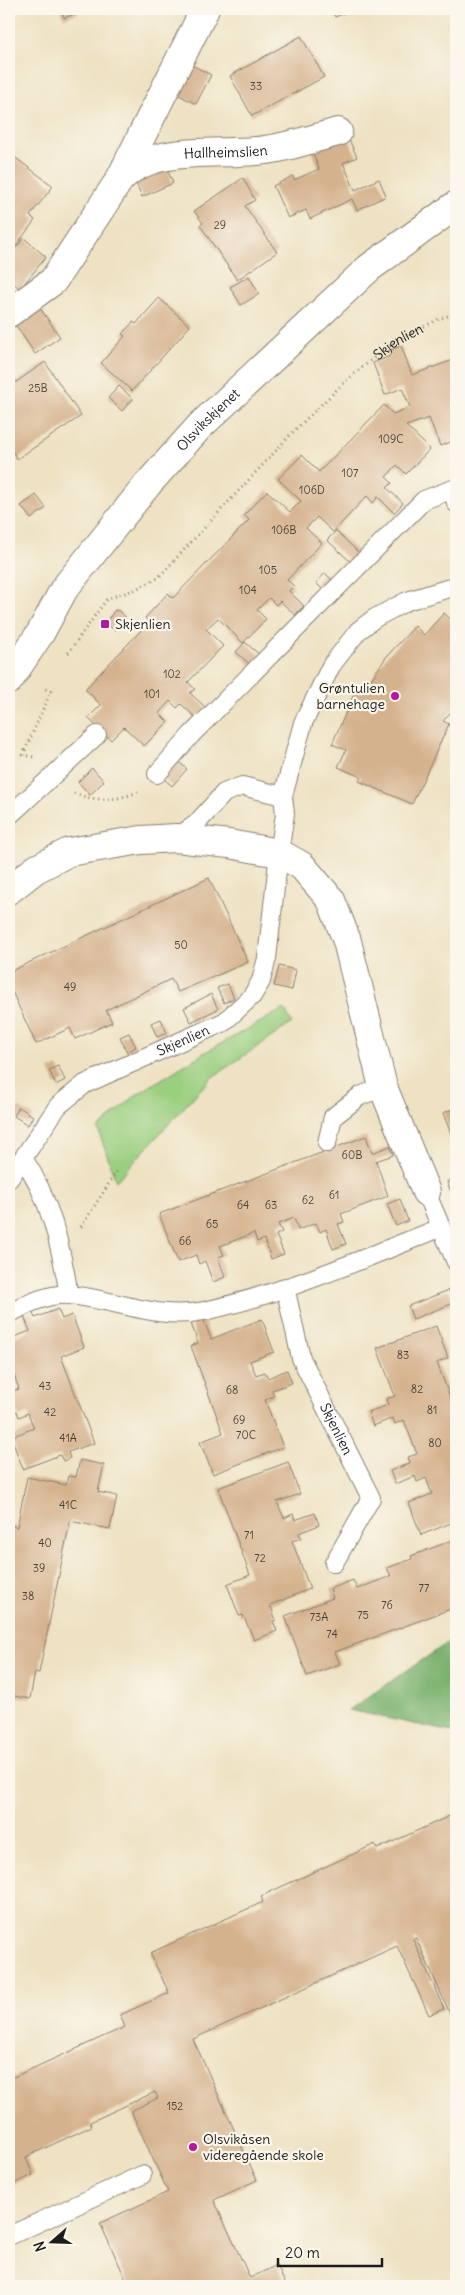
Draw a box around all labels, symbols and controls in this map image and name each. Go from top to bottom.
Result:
house number: 33 [250,79,262,93]
street label: Hallheimslien [183,141,268,163]
house number: 29 [214,218,226,232]
street label: Skjenlien [370,319,426,364]
house number: 25B [28,381,48,395]
street label: Olsvikskjenet [173,384,244,455]
house number: 109C [378,432,404,446]
house number: 107 [342,466,359,480]
house number: 106D [299,483,325,497]
house number: 106B [271,523,297,537]
house number: 105 [259,563,277,577]
house number: 104 [239,583,257,597]
place label: Skjenlien [115,615,171,633]
marker: Skjenlien [99,618,111,630]
house number: 102 [163,667,181,681]
place label: Grøntulien barnehage [317,679,385,713]
house number: 101 [144,687,160,701]
marker: Grøntulien barnehage [389,690,401,702]
house number: 50 [174,938,188,952]
house number: 49 [64,980,76,994]
street label: Skjenlien [154,1021,212,1060]
house number: 60B [342,1148,362,1162]
house number: 61 [329,1188,339,1202]
house number: 62 [302,1193,314,1207]
house number: 64 [237,1198,249,1212]
house number: 63 [265,1198,277,1212]
house number: 65 [206,1217,218,1231]
house number: 66 [179,1234,191,1248]
house number: 83 [397,1348,409,1362]
house number: 43 [39,1379,51,1393]
house number: 82 [411,1382,423,1396]
house number: 68 [226,1383,238,1397]
street label: Skjenlien [316,1400,357,1458]
house number: 81 [427,1403,437,1417]
house number: 42 [44,1405,56,1419]
house number: 69 [233,1413,245,1427]
house number: 70C [236,1428,256,1442]
house number: 41A [59,1431,77,1445]
house number: 80 [428,1436,442,1450]
house number: 41C [59,1498,77,1512]
house number: 71 [244,1528,254,1542]
house number: 40 [38,1536,52,1550]
house number: 72 [254,1551,266,1565]
house number: 39 [33,1561,45,1575]
house number: 77 [419,1581,430,1595]
house number: 38 [22,1589,34,1603]
house number: 76 [381,1598,393,1612]
house number: 75 [357,1608,369,1622]
house number: 73A [310,1610,328,1624]
house number: 74 [326,1627,338,1641]
house number: 152 [167,2099,183,2113]
place label: Olsvikåsen videregående skole [203,2130,324,2164]
marker: Olsvikåsen videregående skole [187,2141,199,2153]
north arrow [28,2218,78,2268]
scale bar [278,2235,381,2267]
text: N [30,2239,50,2254]
text: 20 m [285,2243,320,2262]

